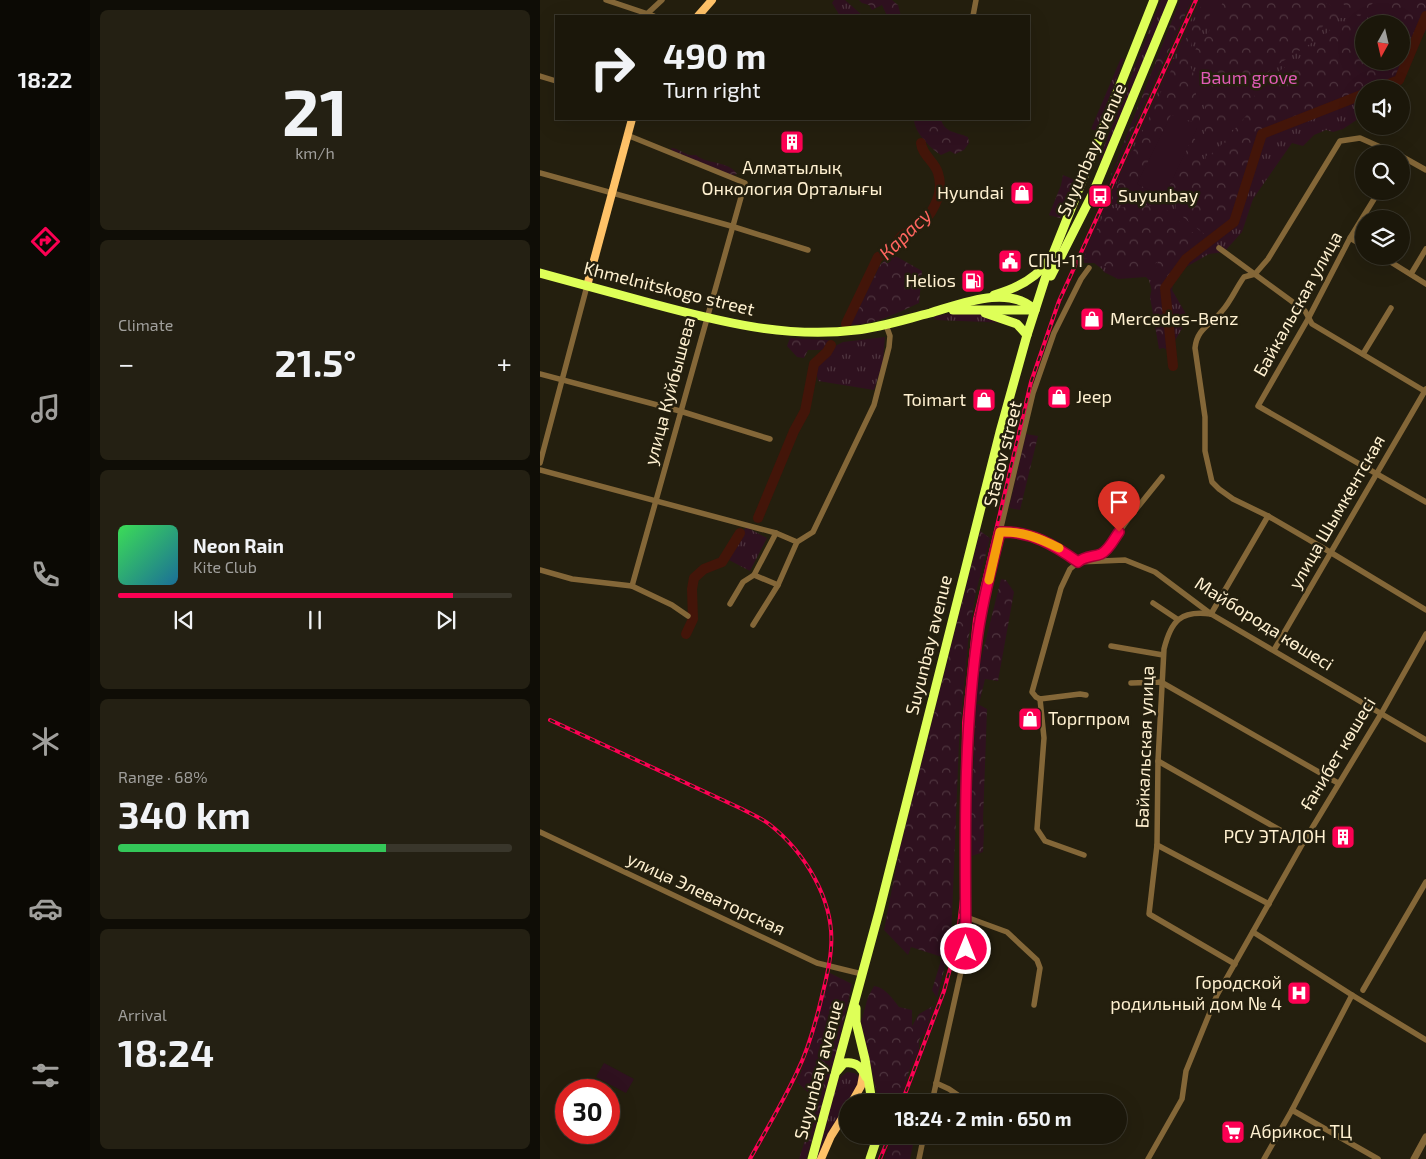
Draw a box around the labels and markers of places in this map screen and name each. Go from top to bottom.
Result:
building icon: Алматылық Онкология Орталығы [779,129,805,155]
place label: Алматылық Онкология Орталығы [702,156,882,199]
shop icon: Hyundai [1009,180,1035,206]
place label: Hyundai [937,181,1004,203]
bus stop icon: Suyunbay [1087,183,1113,209]
place label: Suyunbay [1118,184,1199,206]
public building icon: СПЧ-11 [997,248,1023,274]
place label: СПЧ-11 [1028,249,1083,271]
fuel station icon: Helios [960,268,986,294]
place label: Helios [905,269,956,291]
shop icon: Mercedes-Benz [1079,306,1105,332]
place label: Mercedes-Benz [1110,307,1238,329]
shop icon: Jeep [1046,384,1072,410]
place label: Jeep [1076,385,1112,407]
shop icon: Toimart [971,387,997,413]
place label: Toimart [903,388,966,410]
pin [1098,481,1140,532]
shop icon: Торгпром [1017,706,1043,732]
place label: Торгпром [1048,707,1130,729]
building icon: РСУ ЭТАЛОН [1330,824,1356,850]
place label: РСУ ЭТАЛОН [1223,825,1326,847]
place label: Городской родильный дом № 4 [1110,971,1282,1014]
hospital icon: Городской родильный дом № 4 [1286,980,1312,1006]
supermarket icon: Абрикос, ТЦ [1220,1119,1246,1145]
place label: Абрикос, ТЦ [1250,1120,1352,1142]

